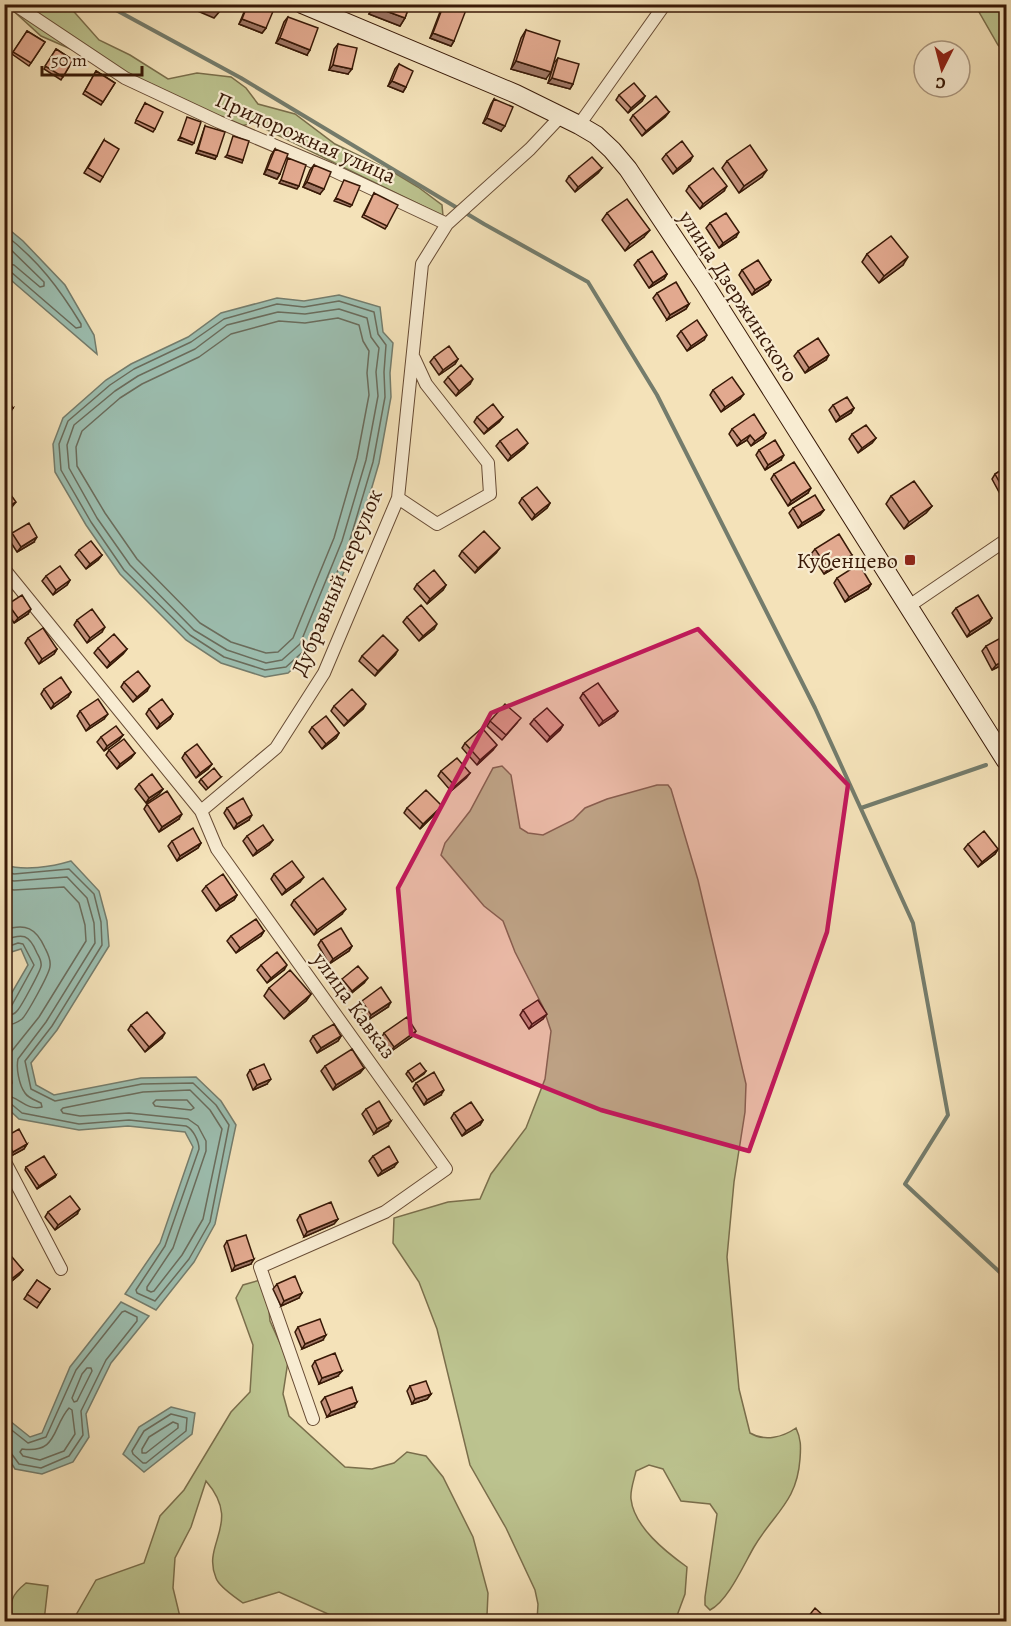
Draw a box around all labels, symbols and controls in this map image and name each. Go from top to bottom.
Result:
scale bar [42,39,142,77]
north arrow [912,39,972,99]
text: 50 m [51,48,87,72]
text: С [934,71,947,94]
street label: Придорожная улица [210,85,402,192]
street label: улица Дзержинского [671,204,805,388]
street label: Дубравный переулок [284,484,390,680]
place label: Кубенцево [796,546,898,576]
marker: Кубенцево [903,553,917,567]
street label: улица Кавказ [305,945,403,1065]

